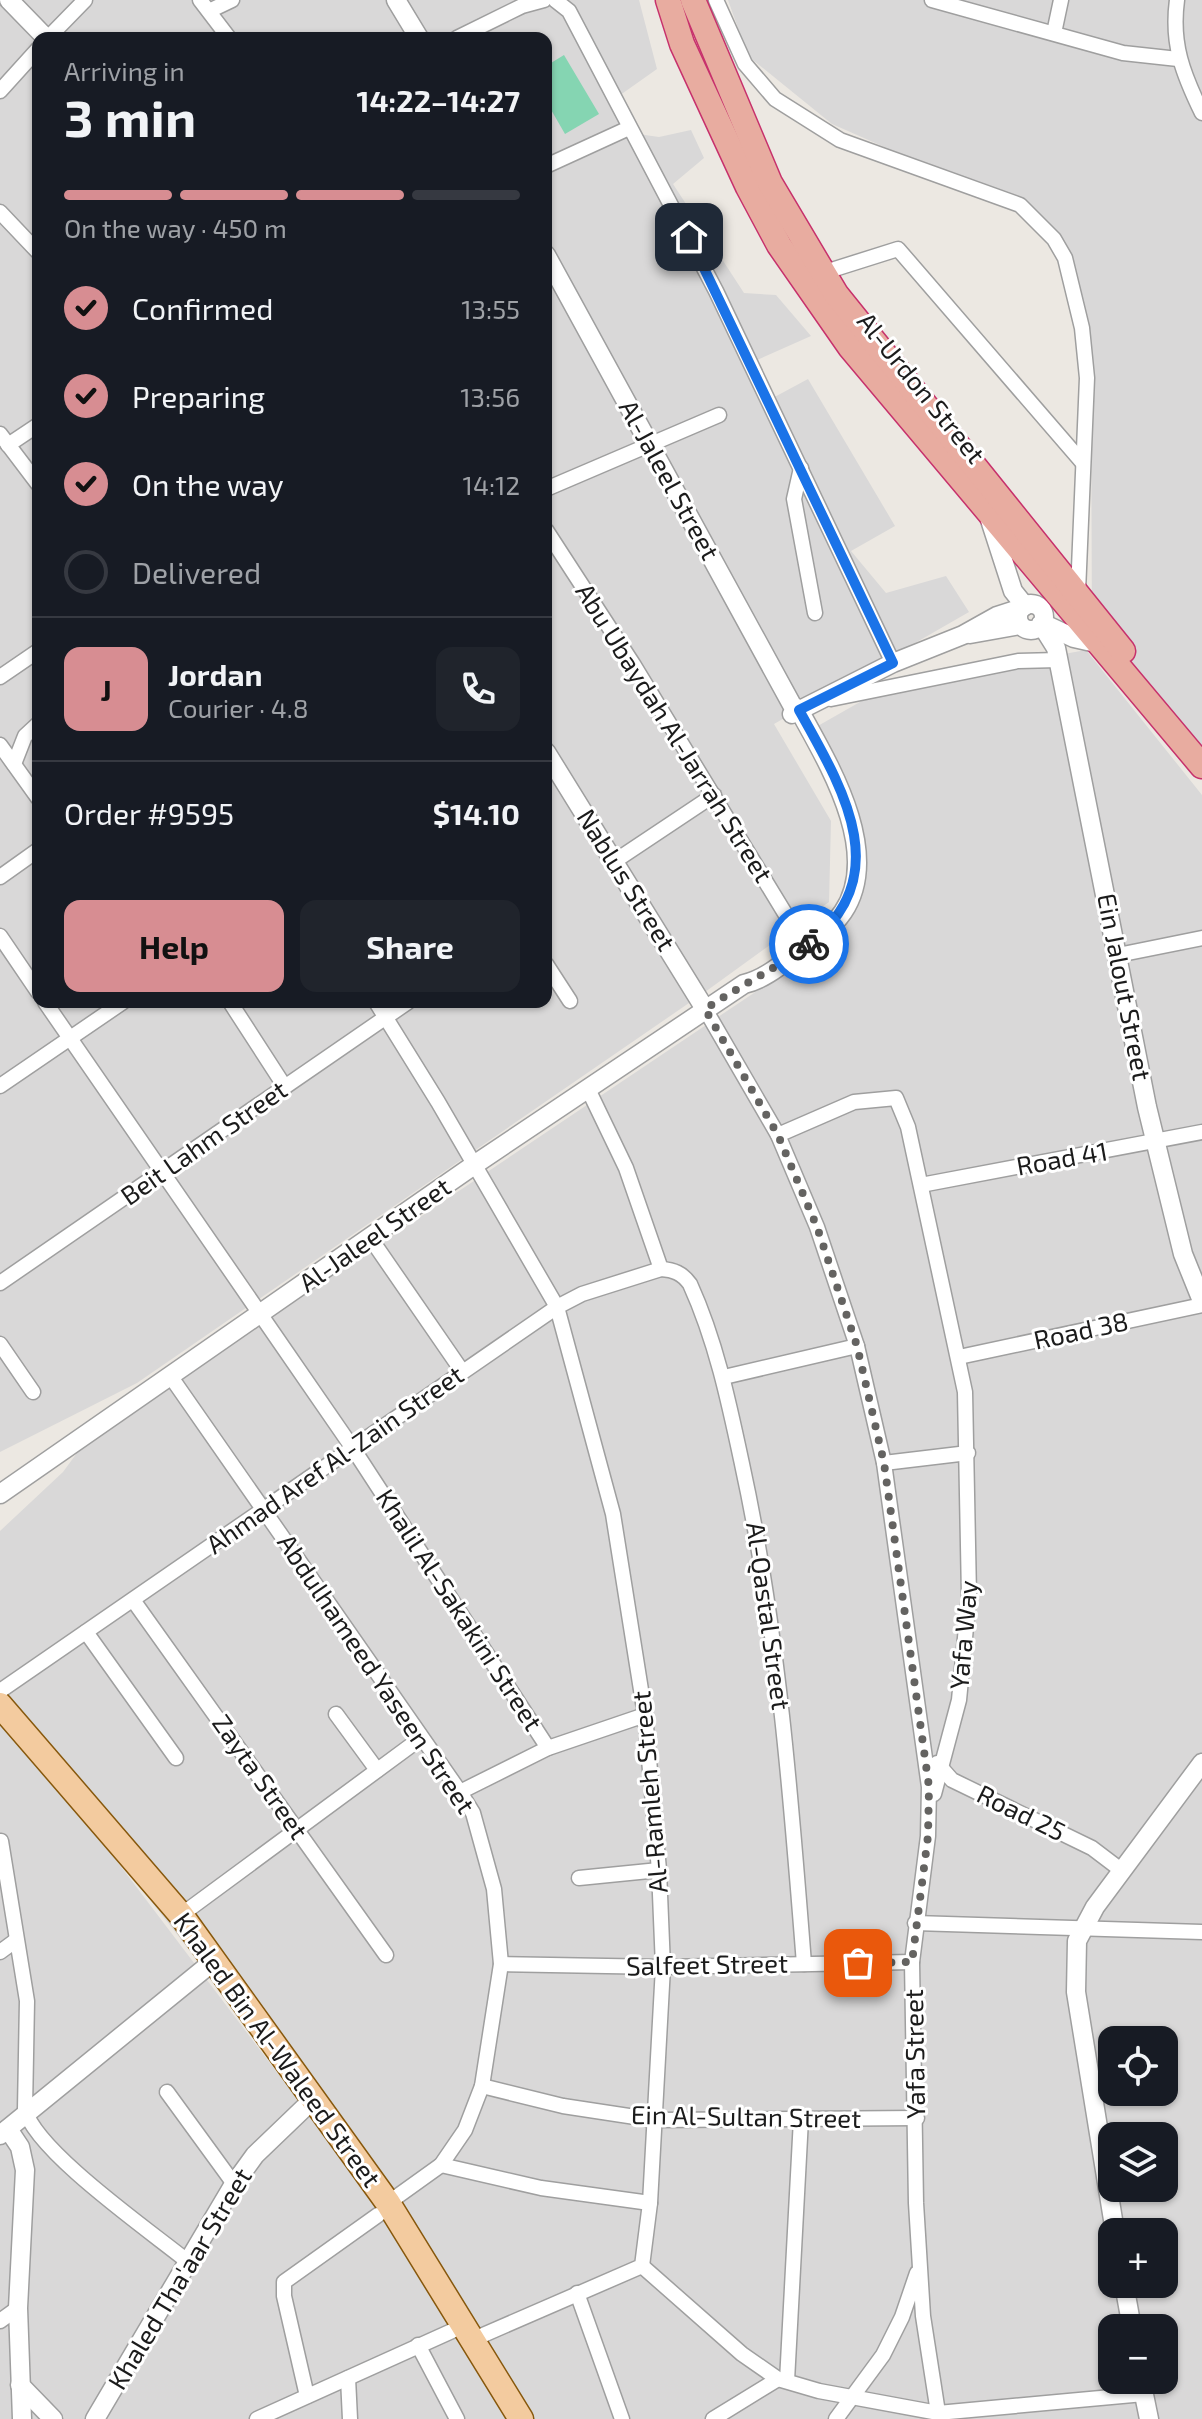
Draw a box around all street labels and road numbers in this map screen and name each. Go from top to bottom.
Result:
street label: Al-Urdon Street [852,305,993,469]
street label: Al-Jaleel Street [614,394,727,565]
street label: Abu Ubaydah Al-Jarrah Street [570,577,780,887]
street label: Nablus Street [571,803,683,956]
street label: Ein Jalout Street [1092,891,1159,1083]
street label: Beit Lahm Street [114,1073,292,1211]
street label: Road 41 [1014,1134,1110,1181]
street label: Al-Jaleel Street [292,1170,456,1298]
street label: Road 38 [1031,1304,1131,1355]
street label: Ahmad Aref Al-Zain Street [200,1358,469,1559]
street label: Khalil Al-Sakakini Street [371,1483,550,1736]
street label: Al-Qastal Street [741,1520,798,1712]
street label: Abdulhameed Yaseen Street [272,1528,483,1819]
street label: Yafa Way [942,1579,983,1691]
street label: Al-Ramleh Street [624,1690,673,1895]
street label: Zayta Street [207,1708,316,1844]
street label: Road 25 [973,1777,1071,1846]
street label: Khaled Bin Al-Waleed Street [168,1906,388,2193]
street label: Salfeet Street [626,1947,788,1980]
street label: Yafa Street [897,1989,930,2119]
street label: Ein Al-Sultan Street [631,2098,862,2133]
street label: Khaled Tha'aar Street [100,2162,257,2394]

